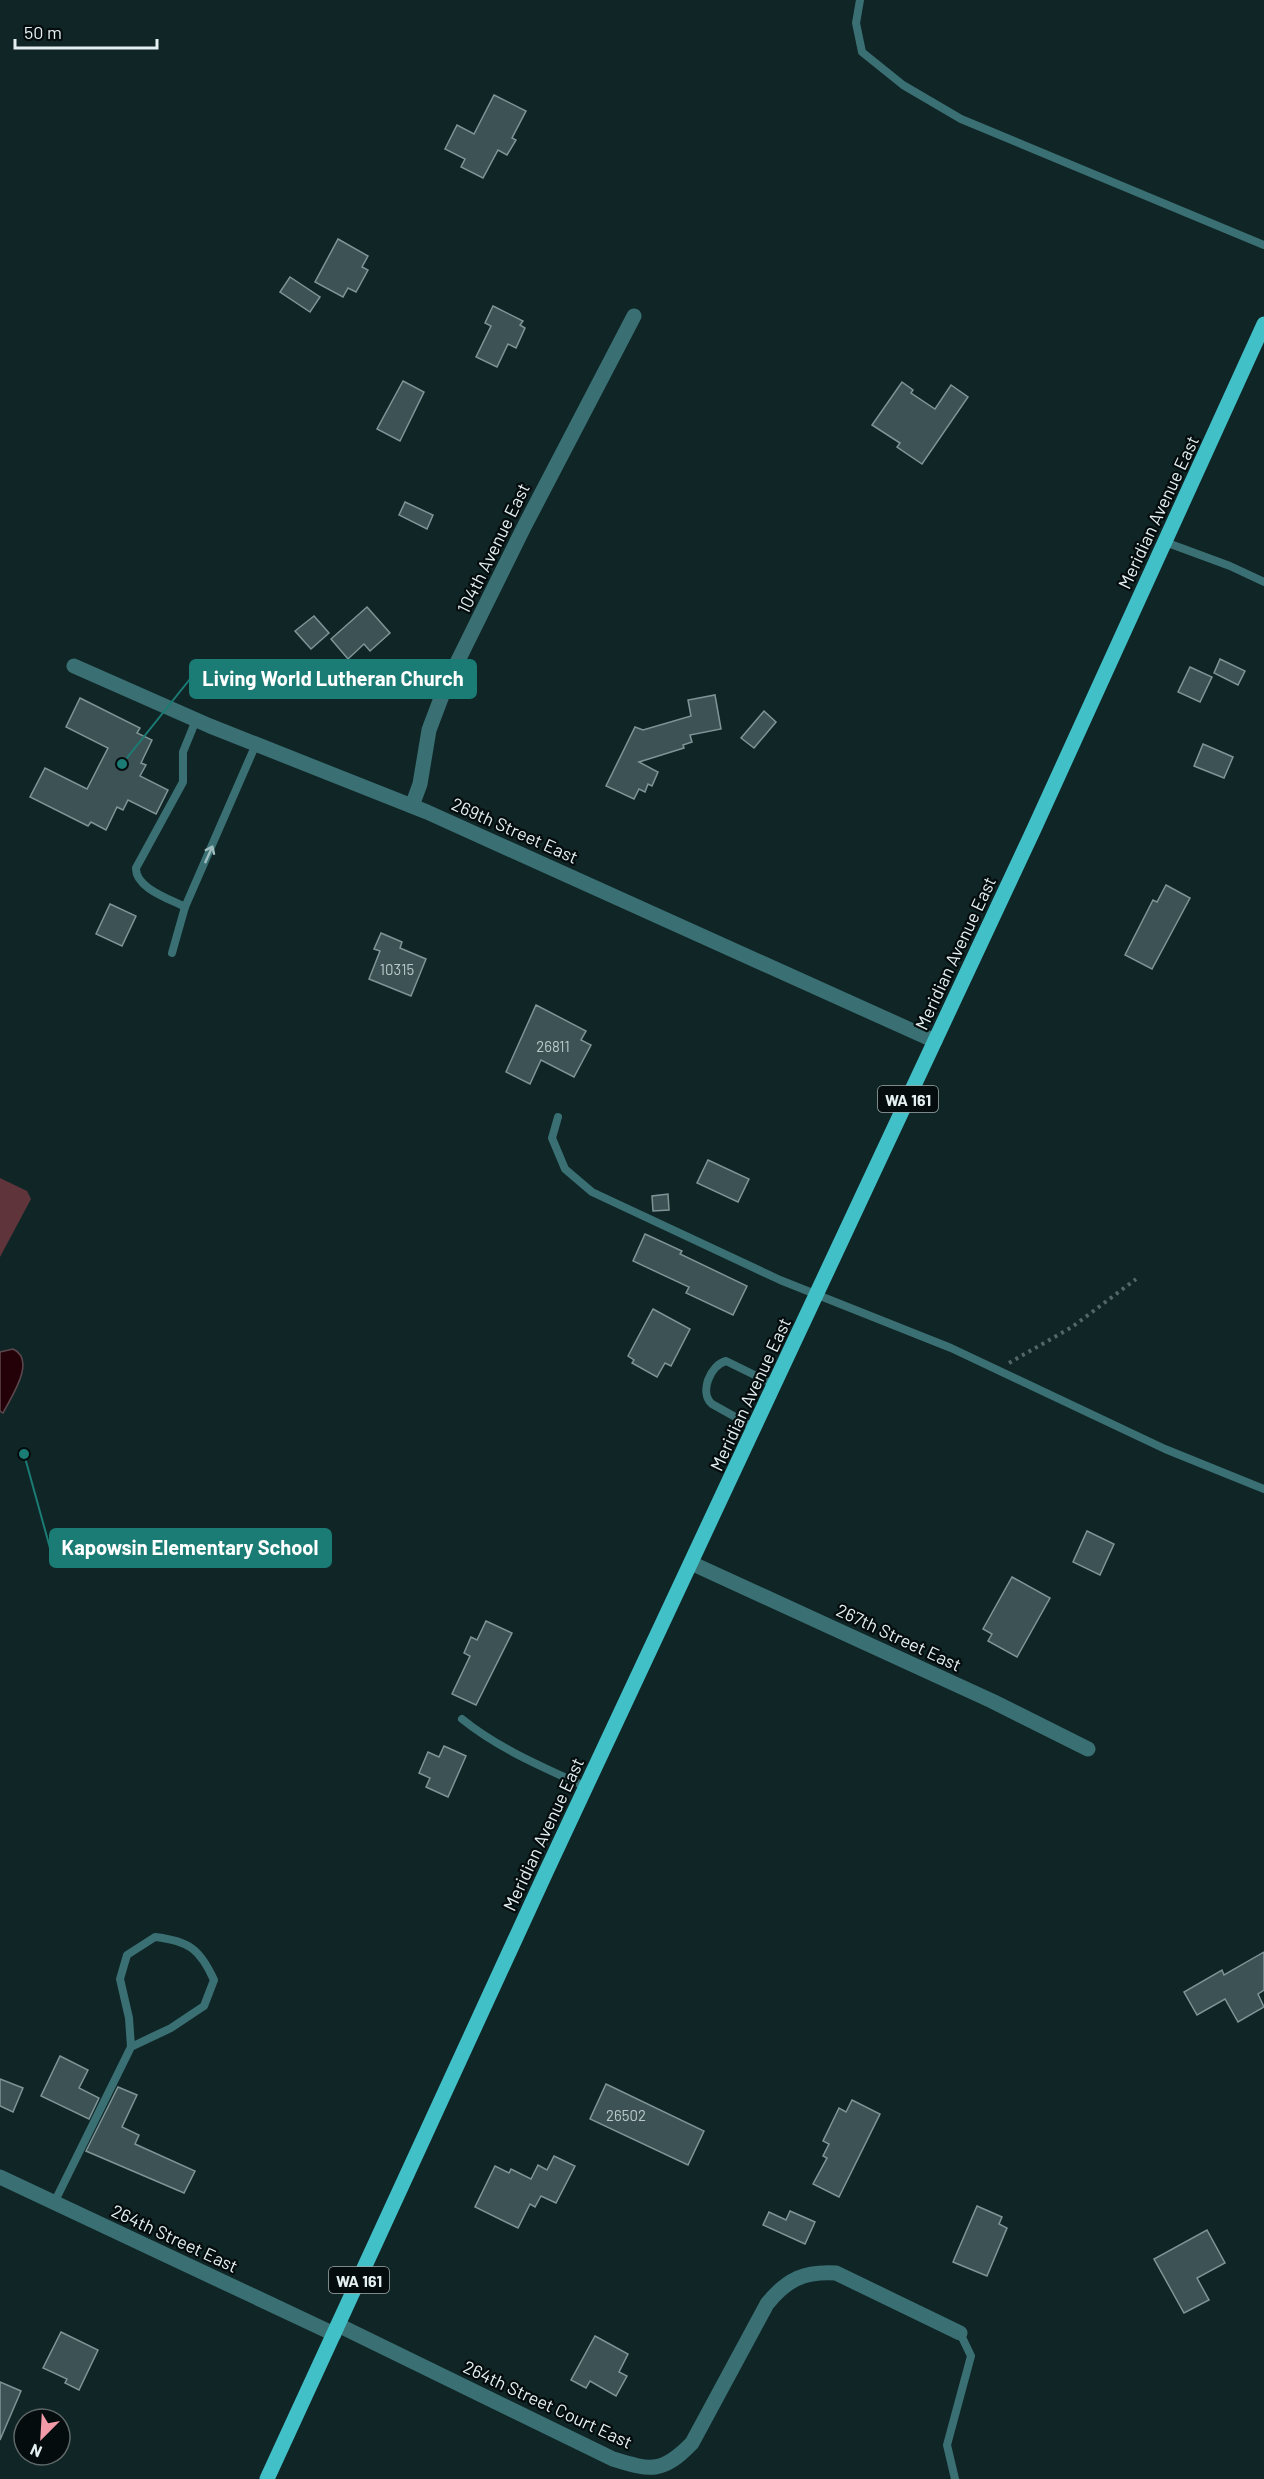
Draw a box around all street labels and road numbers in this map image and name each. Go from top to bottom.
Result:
street label: Meridian Avenue East [1113,432,1203,592]
street label: 104th Avenue East [452,479,534,617]
street label: 269th Street East [448,792,582,868]
street label: Meridian Avenue East [910,873,1000,1033]
road number: WA 161 [878,1086,938,1112]
street label: Meridian Avenue East [705,1314,795,1474]
street label: 267th Street East [833,1598,965,1676]
street label: Meridian Avenue East [498,1754,588,1914]
street label: 264th Street East [108,2199,242,2277]
road number: WA 161 [329,2267,389,2293]
street label: 264th Street Court East [460,2355,636,2453]

